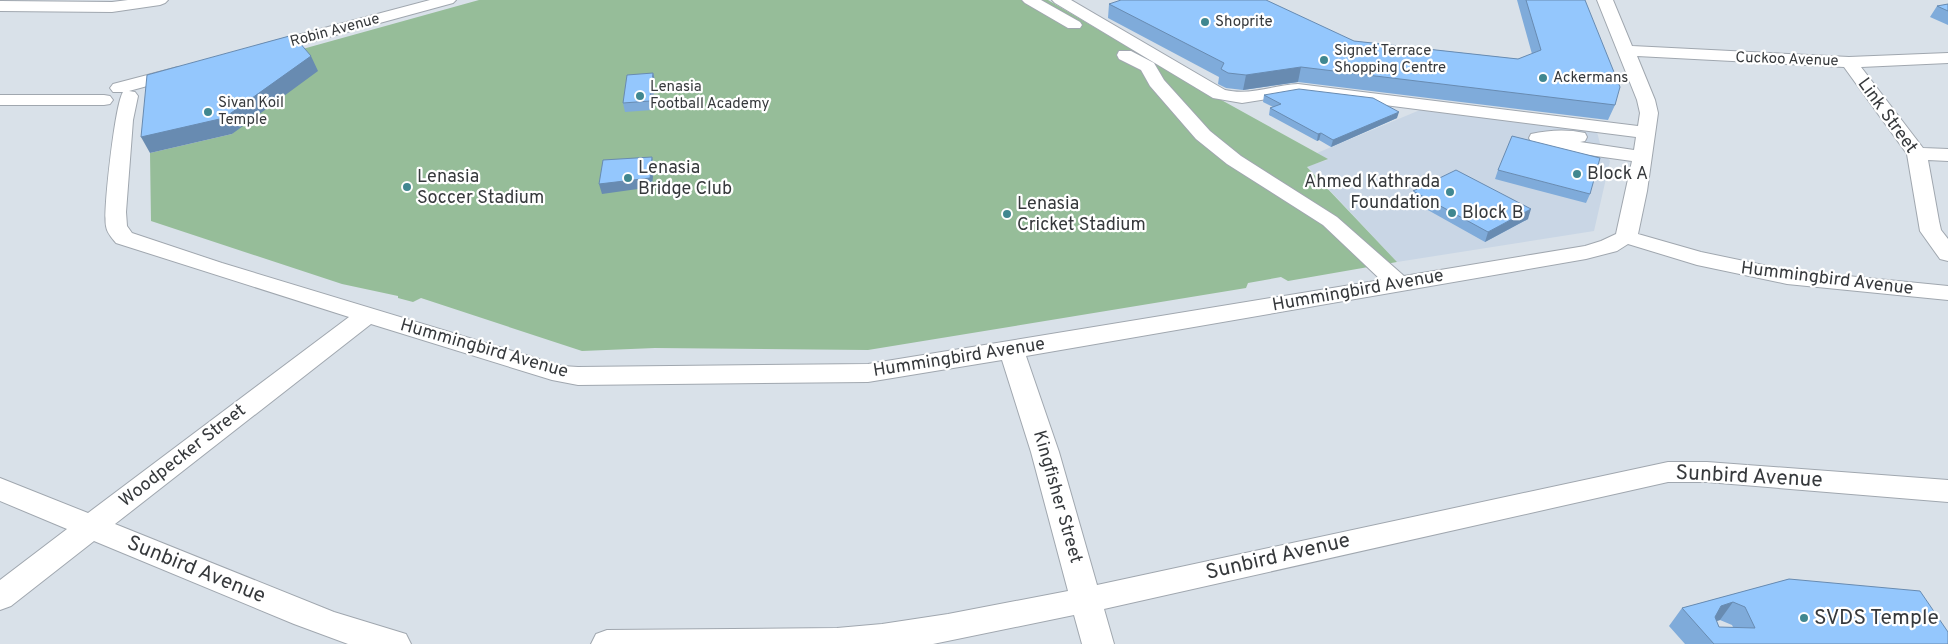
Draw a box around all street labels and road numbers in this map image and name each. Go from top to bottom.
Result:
street label: Robin Avenue [288,10,382,52]
street label: Cuckoo Avenue [1735,49,1839,71]
street label: Link Street [1852,74,1922,158]
street label: Hummingbird Avenue [1739,257,1915,301]
street label: Hummingbird Avenue [1270,265,1446,317]
street label: Hummingbird Avenue [397,314,571,384]
street label: Hummingbird Avenue [871,333,1047,383]
street label: Woodpecker Street [115,399,251,513]
street label: Kingfisher Street [1027,428,1087,566]
street label: Sunbird Avenue [1675,460,1823,494]
street label: Sunbird Avenue [1203,527,1353,587]
street label: Sunbird Avenue [123,530,269,610]

